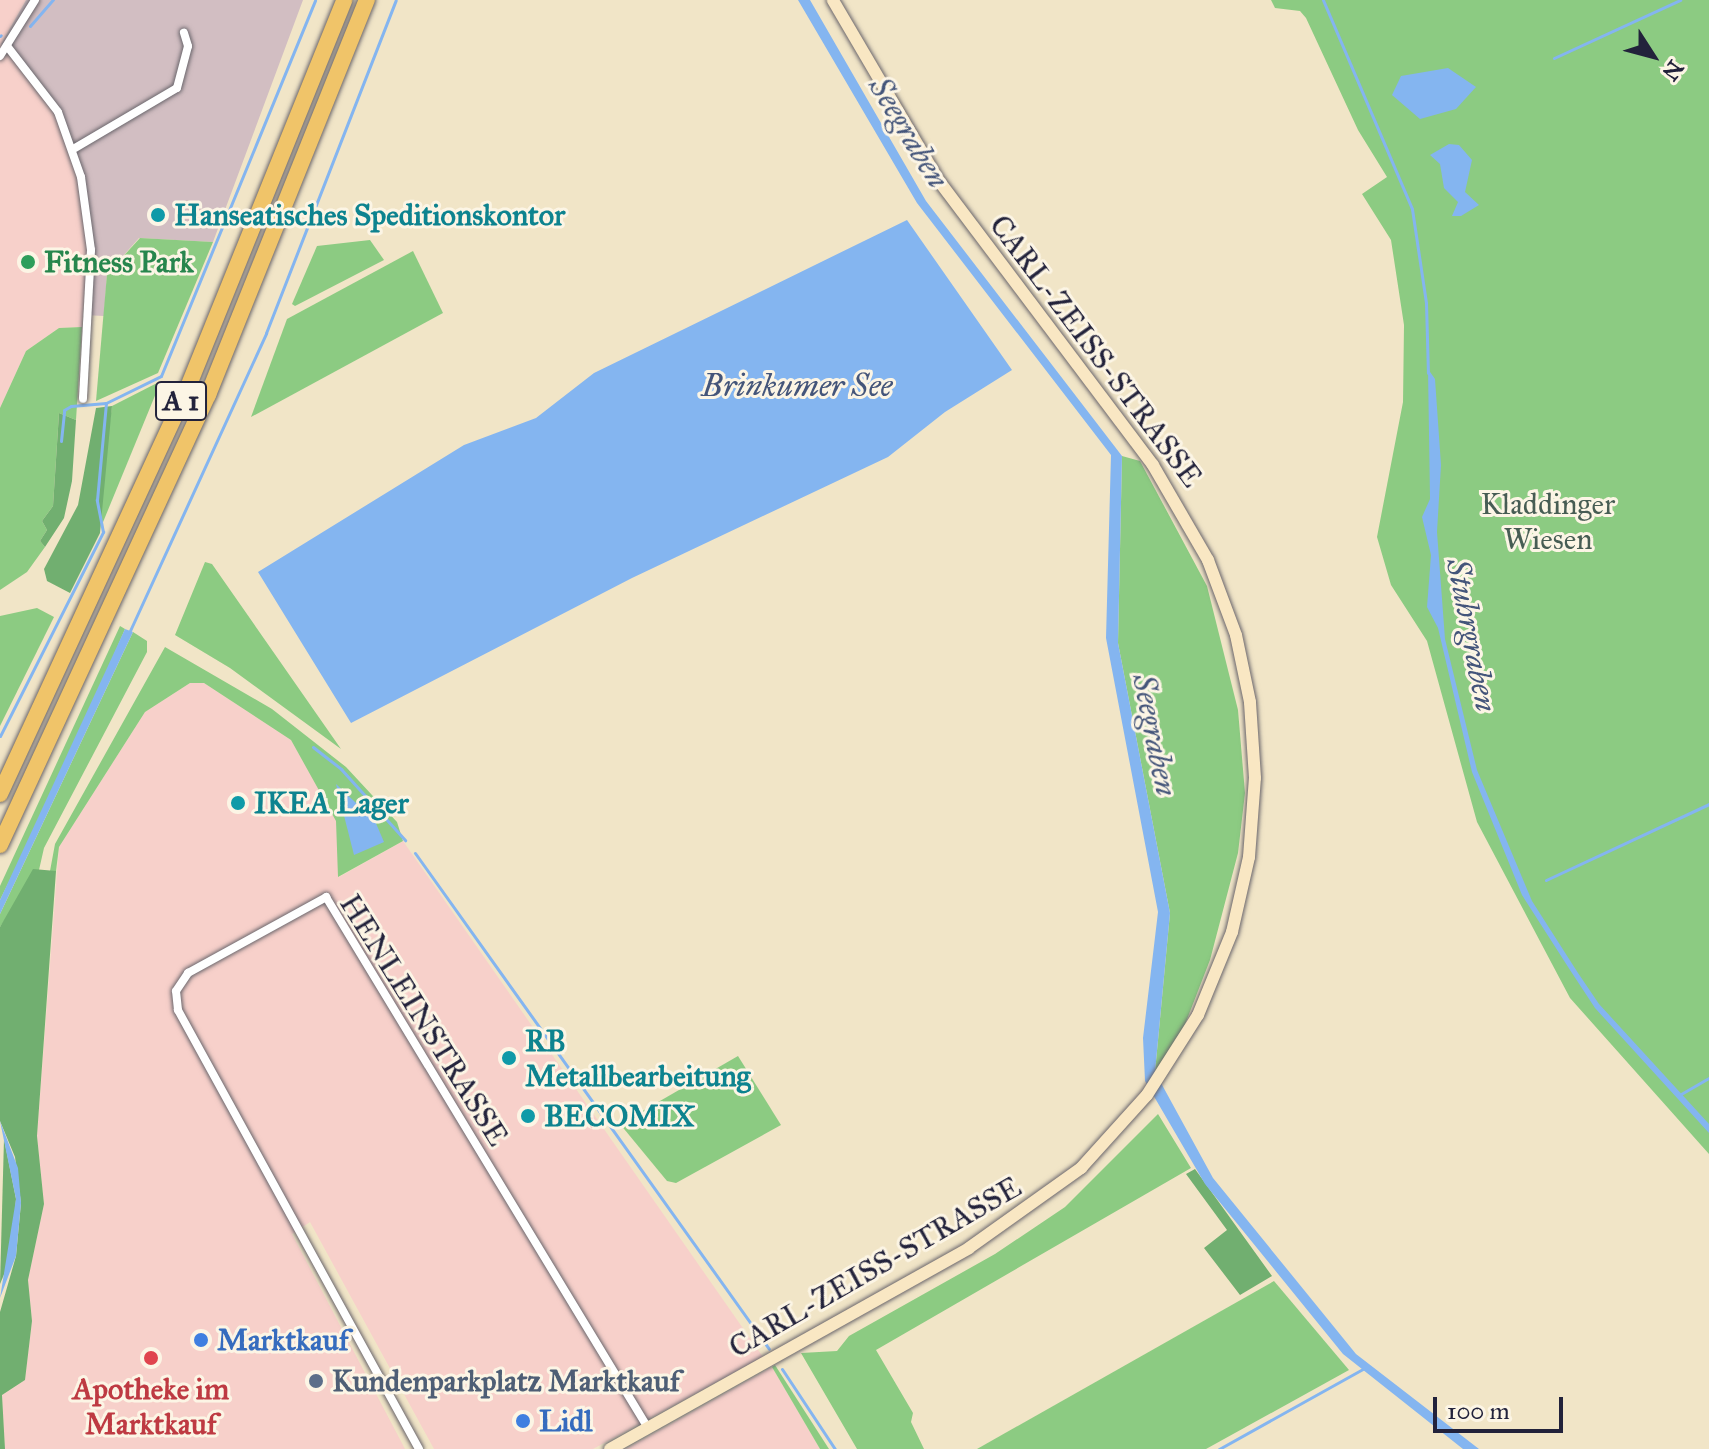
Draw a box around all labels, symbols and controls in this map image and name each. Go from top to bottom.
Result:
north arrow [1613,16,1693,96]
text: N [1656,55,1689,86]
water label: Seegraben [860,70,956,196]
place label: Hanseatisches Speditionskontor [174,197,565,233]
marker: Hanseatisches Speditionskontor [149,206,167,224]
street label: CARL-ZEISS-STRASSE [982,208,1210,494]
place label: Fitness Park [44,244,194,280]
marker: Fitness Park [19,253,37,271]
water label: Brinkumer See [702,367,892,405]
road number: A 1 [155,377,207,425]
park label: Kladdinger Wiesen [1481,486,1615,556]
water label: Stuhrgraben [1437,555,1505,715]
water label: Seegraben [1123,671,1185,799]
place label: IKEA Lager [254,785,409,821]
marker: IKEA Lager [229,794,247,812]
street label: HENLEINSTRASSE [332,888,516,1152]
place label: RB Metallbearbeitung [525,1023,751,1094]
marker: RB Metallbearbeitung [500,1049,518,1067]
place label: BECOMIX [544,1098,695,1134]
marker: BECOMIX [519,1107,537,1125]
street label: CARL-ZEISS-STRASSE [723,1169,1027,1365]
place label: Marktkauf [217,1322,349,1358]
marker: Marktkauf [192,1331,210,1349]
marker: Apotheke im Marktkauf [142,1349,160,1367]
place label: Kundenparkplatz Marktkauf [332,1363,680,1399]
place label: Apotheke im Marktkauf [73,1371,229,1442]
marker: Kundenparkplatz Marktkauf [307,1372,325,1390]
scale bar [1437,1381,1567,1431]
text: 100 m [1447,1396,1510,1426]
place label: Lidl [539,1403,592,1439]
marker: Lidl [514,1412,532,1430]

